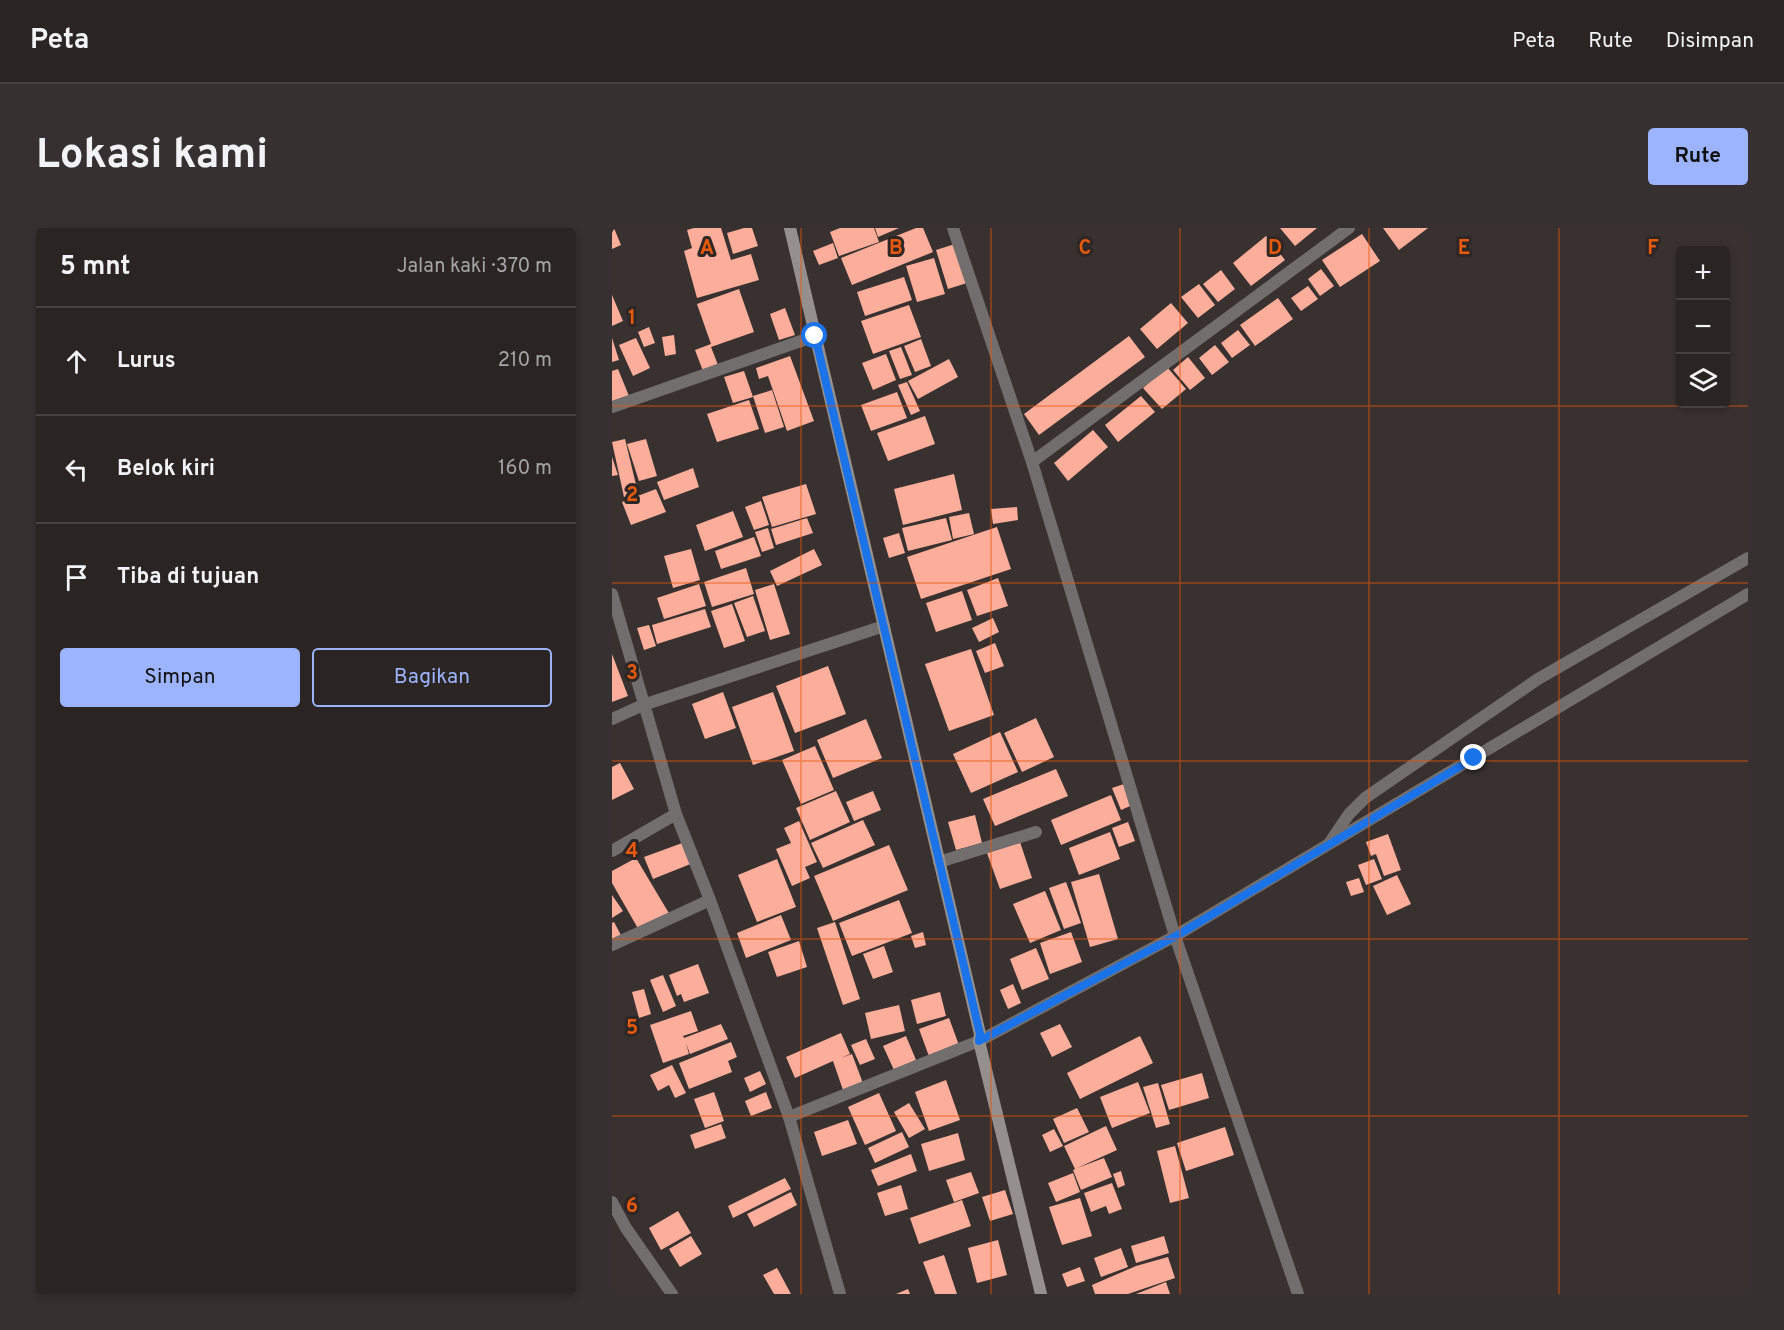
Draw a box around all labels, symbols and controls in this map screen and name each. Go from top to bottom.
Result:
text: Peta [30,23,89,59]
text: Peta [1512,28,1555,55]
text: Rute [1588,28,1633,55]
text: Disimpan [1666,28,1754,55]
button: Rute [1648,128,1748,185]
text: Lokasi kami [36,130,268,183]
text: A [700,236,714,262]
text: B [889,236,903,262]
text: C [1079,236,1091,262]
text: D [1268,236,1282,262]
text: E [1458,236,1470,262]
text: F [1647,236,1659,262]
map controls [1676,246,1730,408]
button: + [1676,246,1730,300]
text: 5 mnt [60,251,131,284]
text: Jalan kaki · 370 m [397,254,552,280]
button: − [1676,300,1730,354]
text: 1 [628,306,636,332]
route start [801,322,827,348]
icon: ahead [60,345,93,378]
text: Lurus [117,348,176,375]
text: 210 m [498,348,552,374]
button: layers [1676,354,1730,408]
icon: left [60,453,93,486]
text: Belok kiri [117,456,215,483]
text: 160 m [498,456,552,482]
text: 2 [626,483,638,509]
icon: arrive [60,561,93,594]
text: Tiba di tujuan [117,564,259,591]
button: Simpan [60,648,300,707]
button: Bagikan [312,648,552,707]
text: 3 [626,661,638,687]
route end [1460,744,1486,770]
text: 4 [626,839,638,865]
text: 5 [626,1016,638,1042]
text: 6 [626,1194,638,1220]

